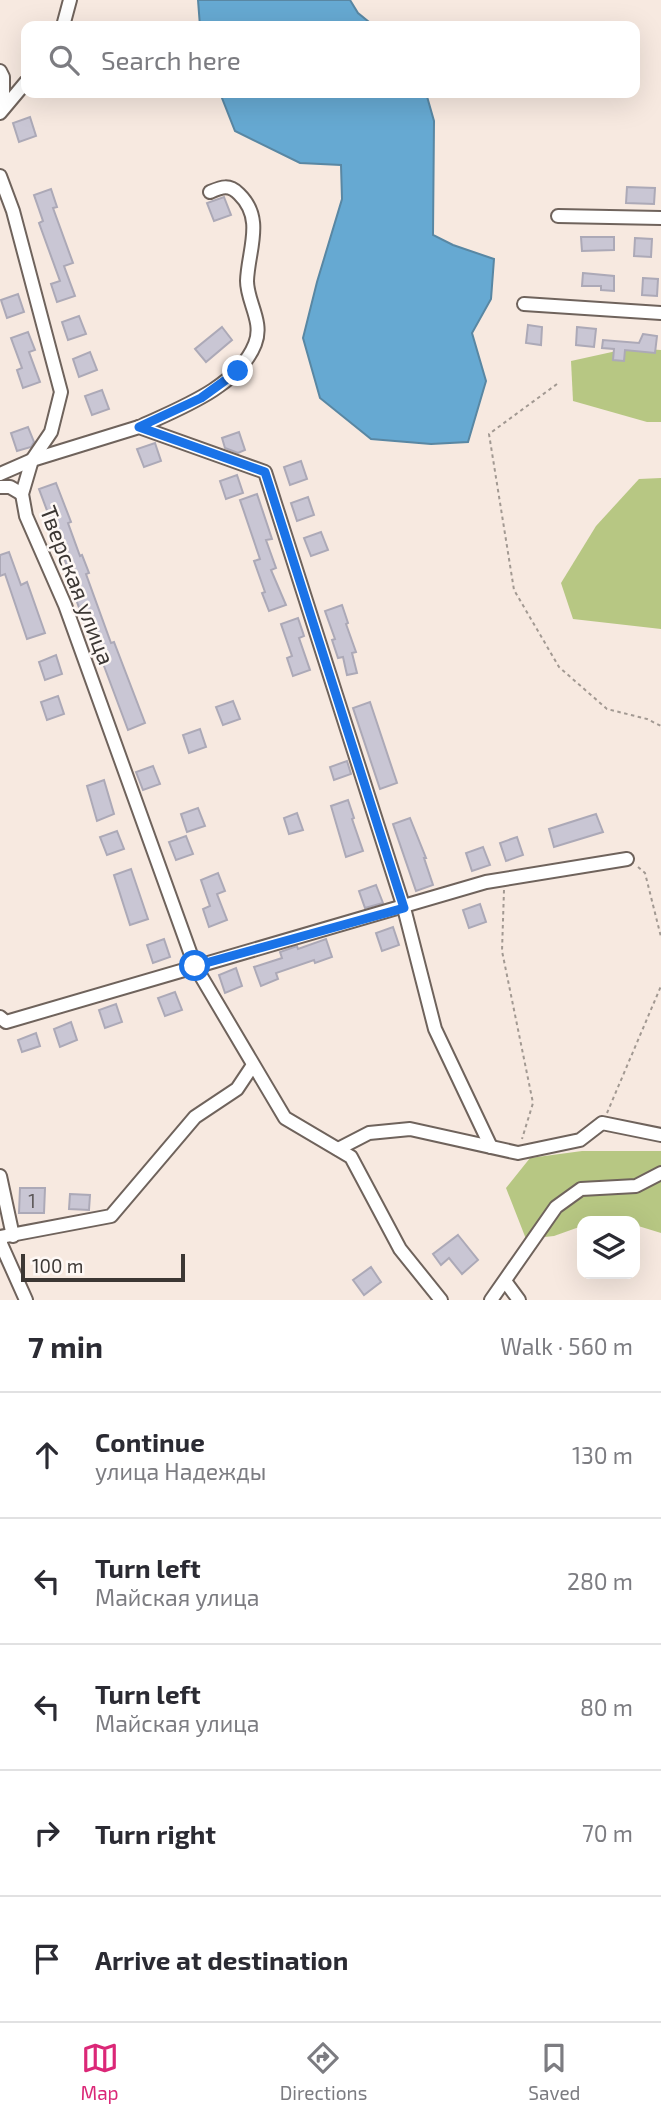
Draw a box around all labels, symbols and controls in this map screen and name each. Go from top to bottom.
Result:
search box [21,21,640,98]
icon: search [45,41,83,79]
text: Search here [101,44,241,75]
route end [222,355,253,386]
street label: Тверская улица [34,501,121,669]
route start [179,950,210,981]
house number: 1 [28,1189,36,1212]
map controls [577,1216,640,1279]
button: layers [577,1216,640,1279]
scale bar [21,1251,186,1283]
text: 100 m [32,1254,83,1277]
text: 7 min [28,1328,103,1364]
text: Walk · 560 m [500,1332,633,1360]
text: Continue [95,1426,205,1457]
icon: ahead [28,1436,66,1474]
text: 130 m [572,1441,633,1469]
text: улица Надежды [95,1457,266,1485]
text: Turn left [95,1552,201,1583]
icon: left [28,1562,66,1600]
text: 280 m [567,1567,633,1595]
text: Майская улица [95,1583,260,1611]
text: Turn left [95,1678,201,1709]
icon: left [28,1688,66,1726]
text: 80 m [580,1693,633,1721]
text: Майская улица [95,1709,260,1737]
icon: right [28,1814,66,1852]
text: Turn right [95,1818,216,1849]
text: 70 m [582,1819,633,1847]
icon: arrive [28,1940,66,1978]
text: Arrive at destination [95,1944,348,1975]
tab: Map [81,2039,119,2104]
tab: Directions [280,2039,367,2104]
tab: Saved [528,2039,580,2104]

